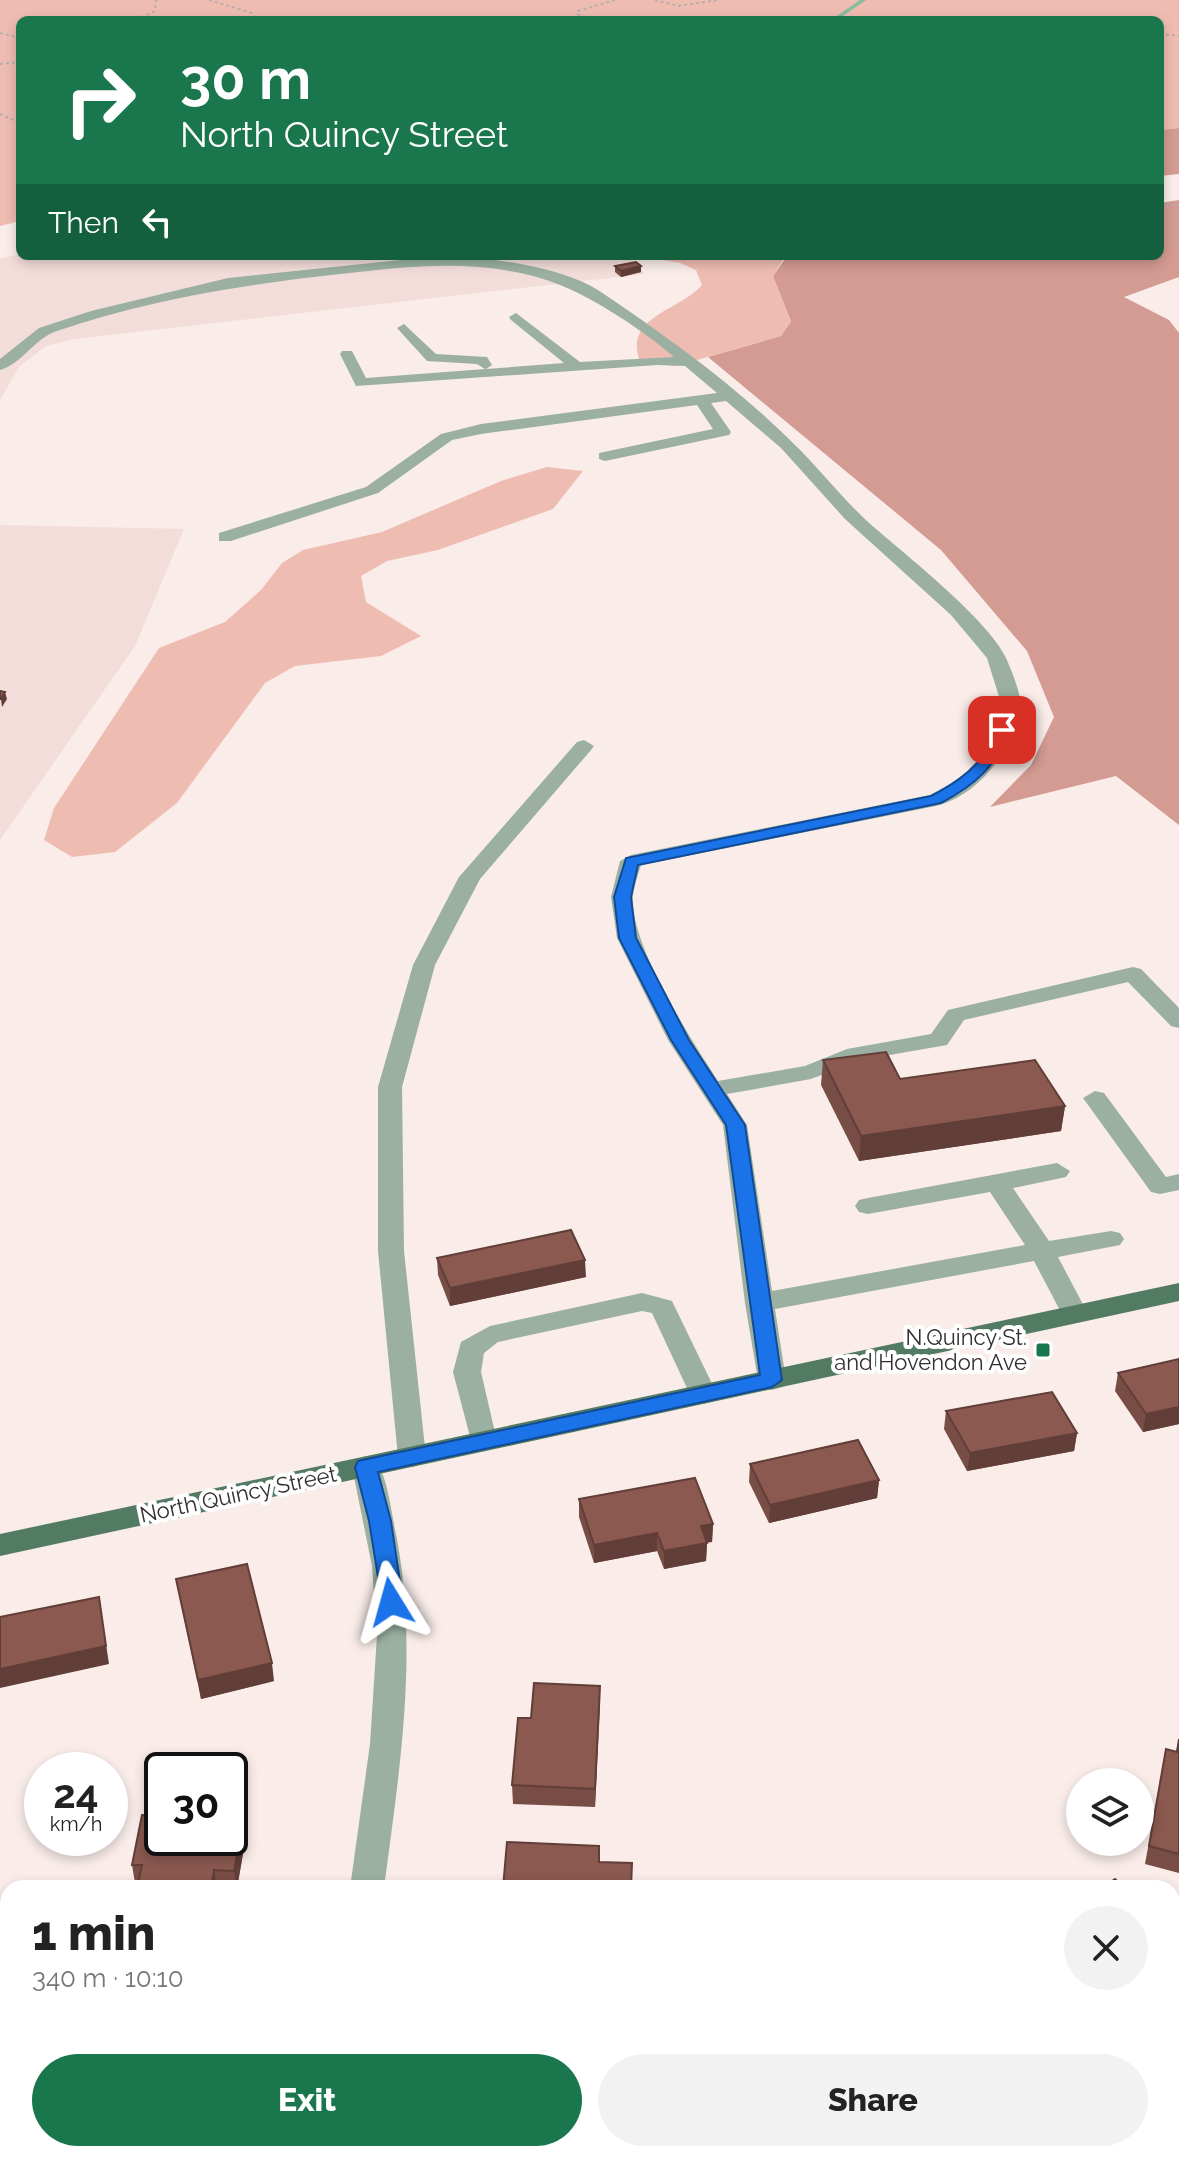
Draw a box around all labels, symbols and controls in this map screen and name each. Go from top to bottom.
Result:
text: 30 m [180,46,311,112]
icon: right [48,48,152,152]
text: North Quincy Street [180,113,508,155]
icon: left [135,200,179,244]
text: Then [48,205,119,240]
pin [968,696,1036,764]
icon: arrive [980,708,1024,752]
place label: N.Quincy St. and Hovendon Ave [834,1324,1027,1375]
marker: N.Quincy St. and Hovendon Ave [1034,1341,1052,1359]
street label: North Quincy Street [137,1460,339,1528]
position arrow [349,1560,433,1644]
speed limit sign: 30 [144,1752,248,1856]
map controls [1066,1768,1154,1856]
button: layers [1066,1768,1154,1856]
text: 24 [53,1770,99,1817]
text: km/h [50,1812,102,1836]
text: 1 min [32,1905,155,1961]
button: close [1064,1906,1148,1990]
text: 340 m · 10:10 [32,1963,184,1993]
button: Exit [32,2054,582,2146]
button: Share [598,2054,1148,2146]

